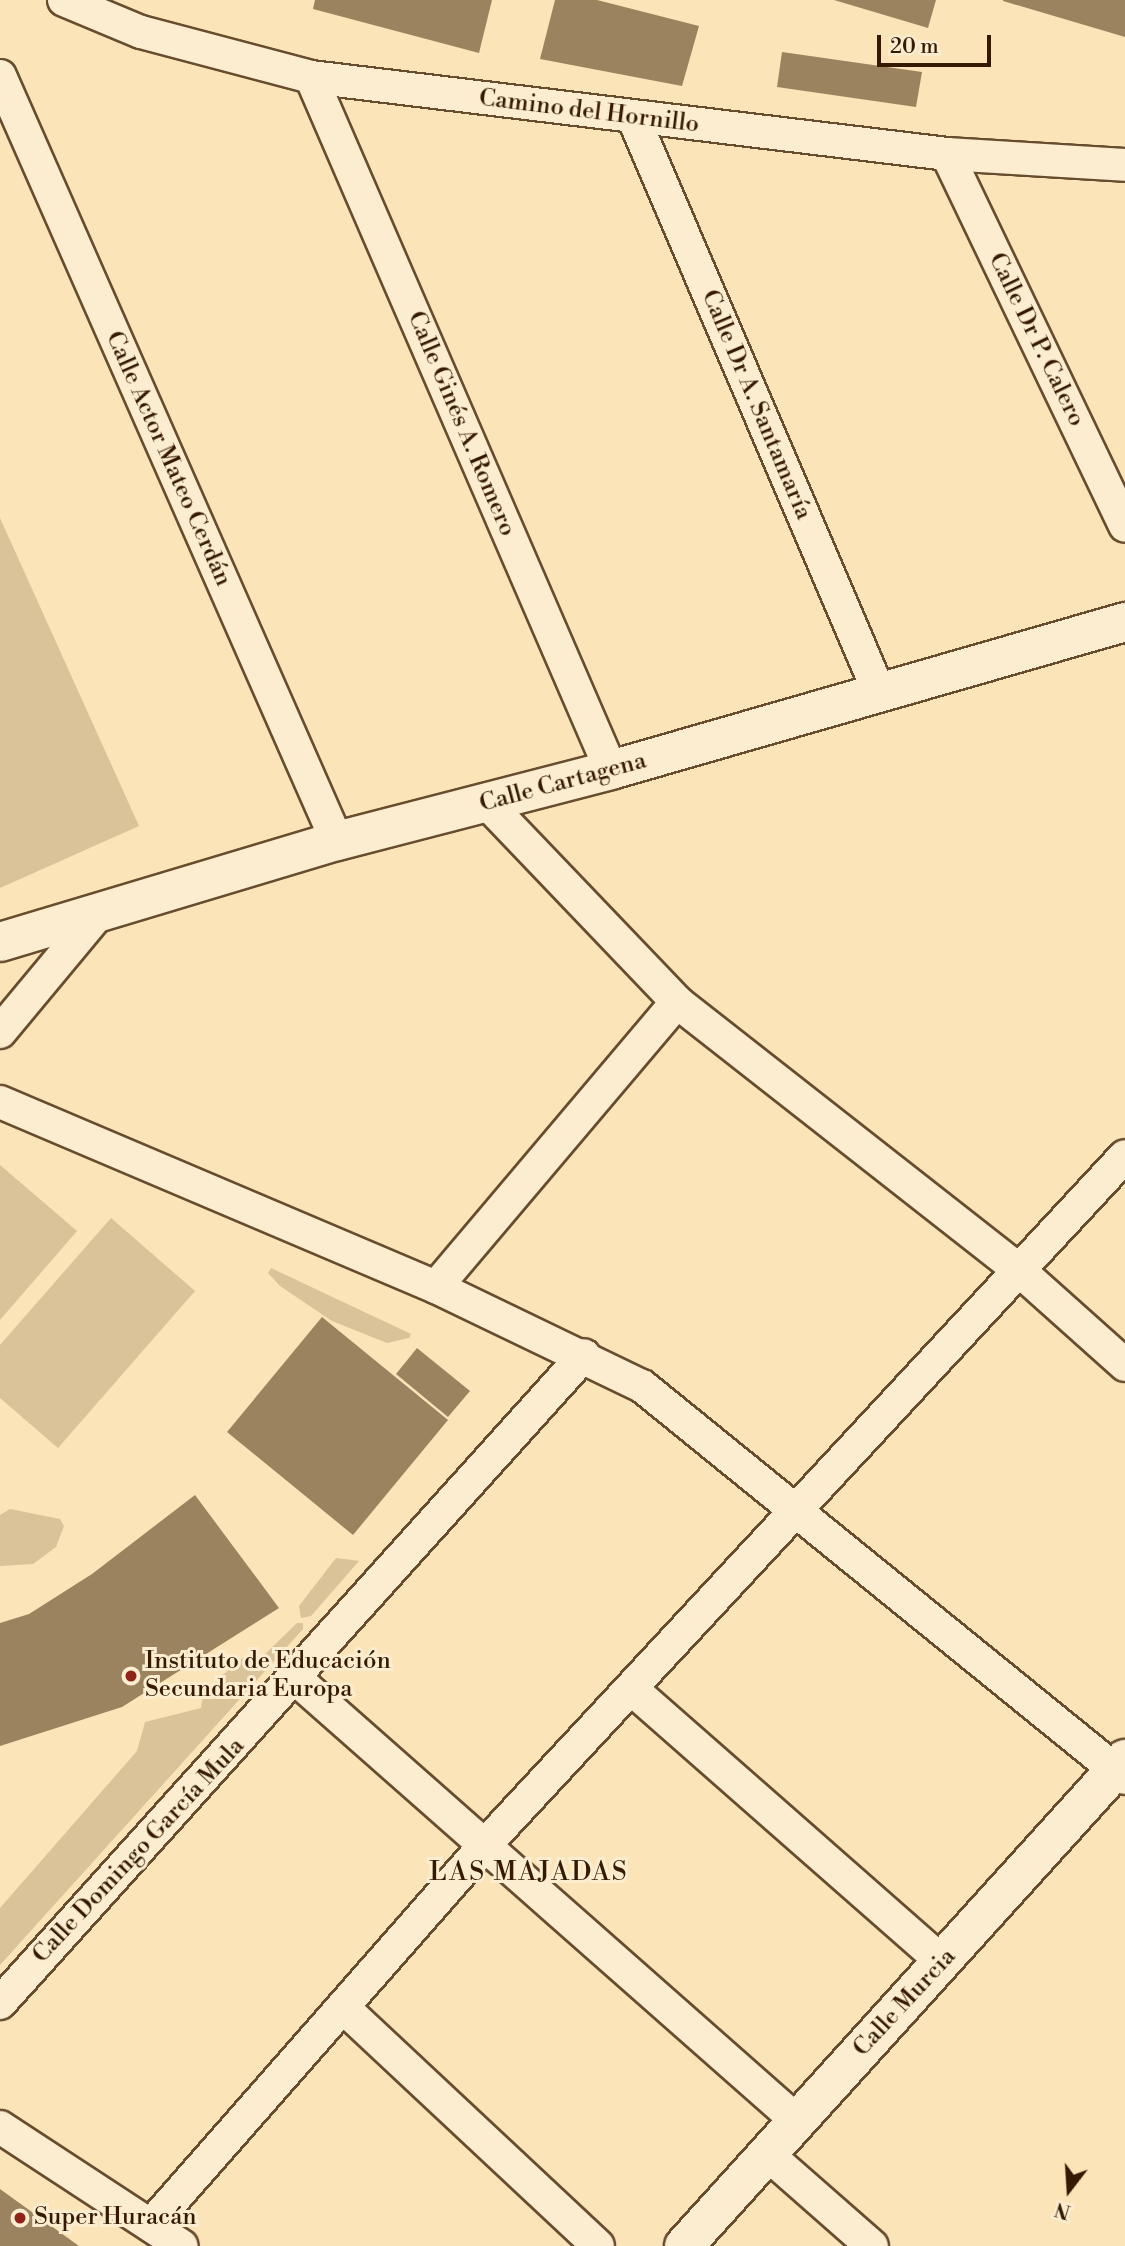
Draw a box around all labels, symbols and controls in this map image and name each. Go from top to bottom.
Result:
scale bar [880,21,994,65]
text: 20 m [890,34,939,60]
street label: Camino del Hornillo [477,84,701,140]
street label: Calle Dr P. Calero [982,248,1090,432]
street label: Calle Dr A. Santamaría [695,286,817,524]
street label: Calle Ginés A. Romero [401,307,521,541]
street label: Calle Actor Mateo Cerdán [99,327,237,591]
street label: Calle Cartagena [477,747,649,819]
place label: Instituto de Educación Secundaria Europa [145,1648,391,1704]
marker: Instituto de Educación Secundaria Europa [123,1668,139,1684]
street label: Calle Domingo García Mula [27,1732,251,1970]
district label: LAS MAJADAS [431,1857,627,1889]
street label: Calle Murcia [848,1943,962,2063]
north arrow [1034,2155,1104,2225]
text: N [1052,2196,1074,2224]
place label: Super Huracán [34,2204,197,2232]
marker: Super Huracán [12,2210,28,2226]

